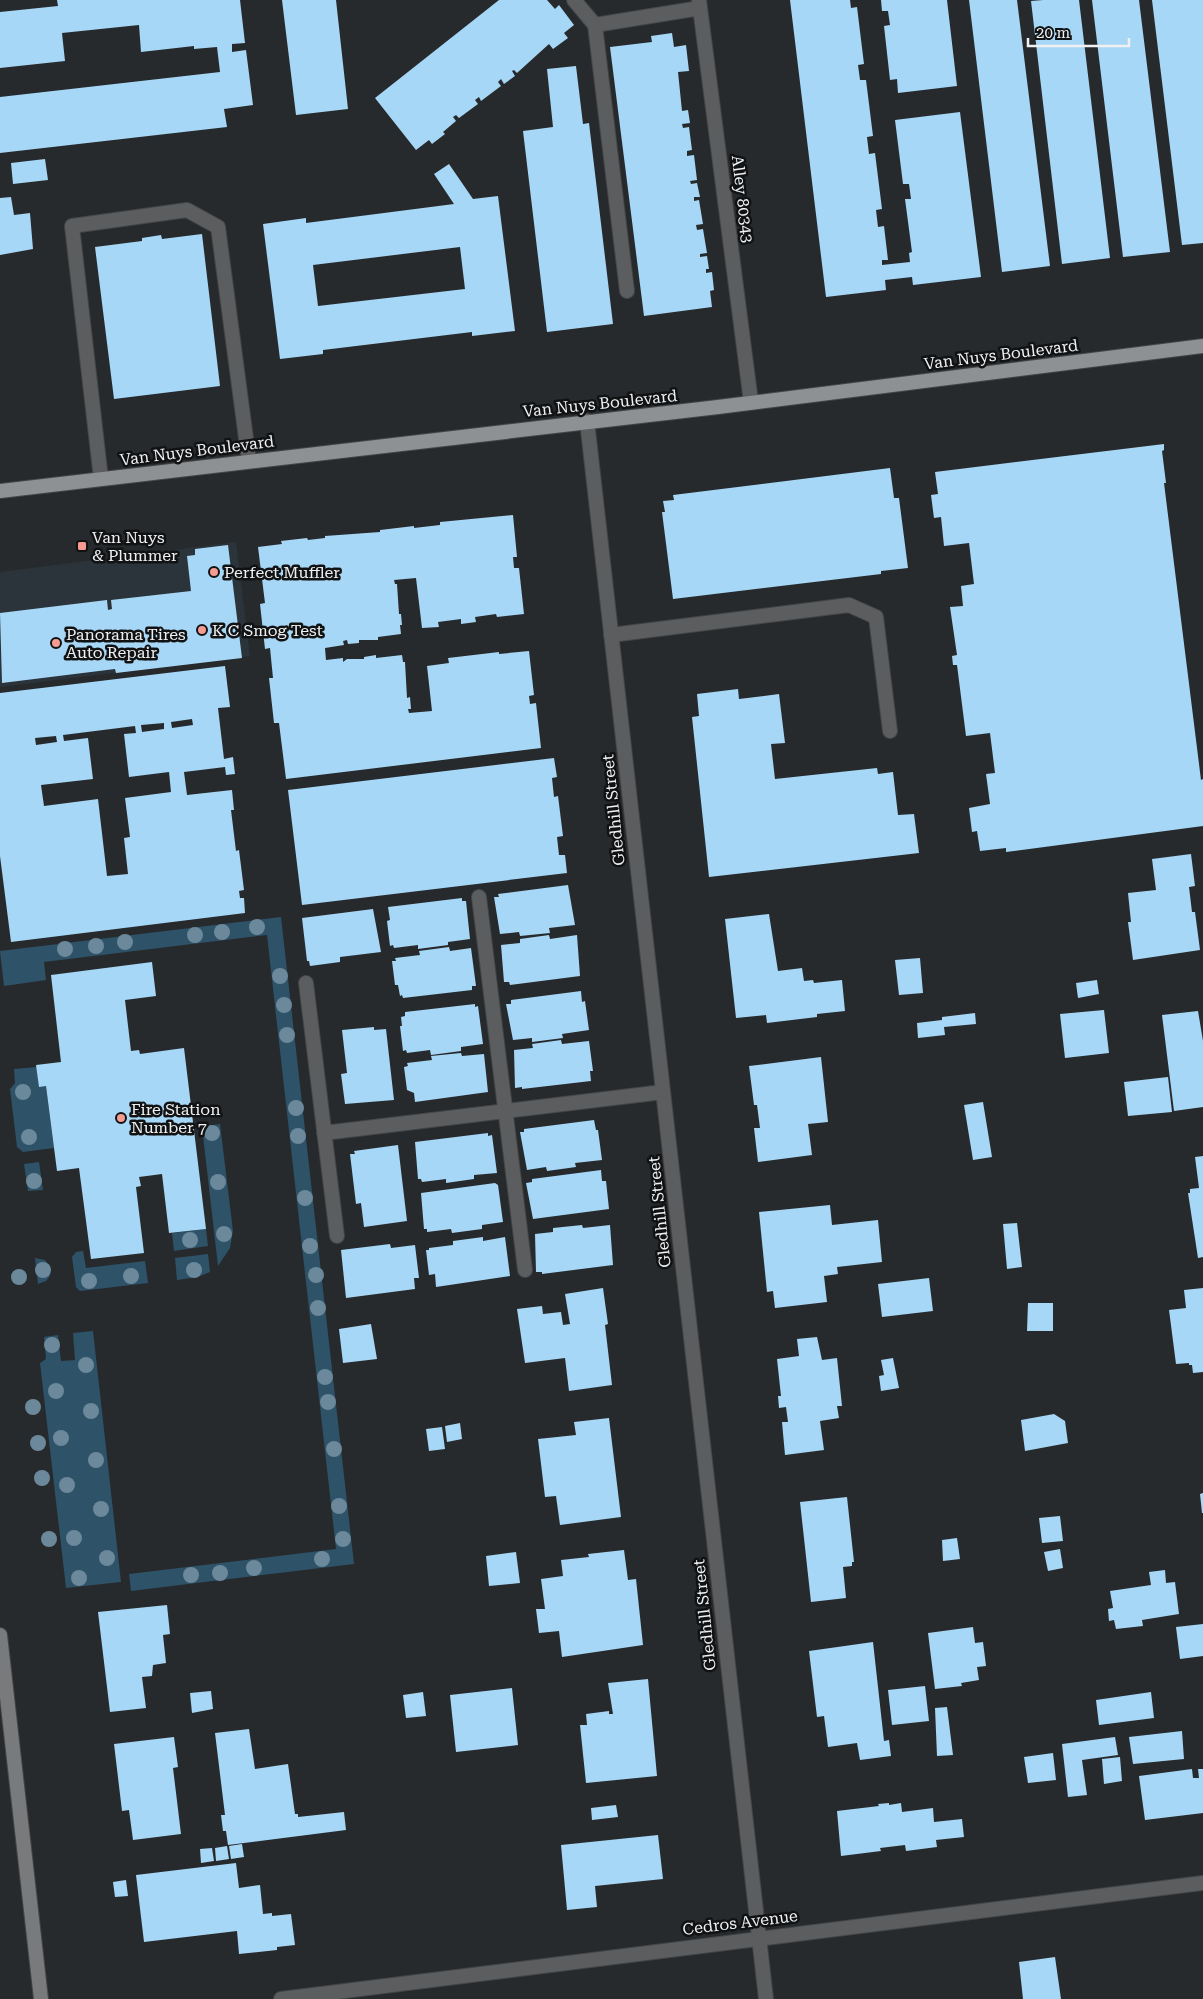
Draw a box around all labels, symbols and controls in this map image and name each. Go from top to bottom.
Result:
scale bar [1028,15,1129,47]
text: 20 m [1036,24,1071,42]
street label: Alley 80343 [728,154,757,244]
street label: Van Nuys Boulevard [923,336,1079,373]
street label: Van Nuys Boulevard [522,386,678,421]
street label: Van Nuys Boulevard [119,432,275,469]
place label: Van Nuys & Plummer [92,528,178,565]
marker: Van Nuys & Plummer [76,540,88,552]
place label: Perfect Muffler [224,563,340,582]
marker: Perfect Muffler [208,566,220,578]
place label: K C Smog Test [212,621,323,640]
marker: K C Smog Test [196,624,208,636]
place label: Panorama Tires Auto Repair [66,625,186,662]
marker: Panorama Tires Auto Repair [50,637,62,649]
street label: Gledhill Street [598,753,629,866]
place label: Fire Station Number 7 [131,1100,220,1137]
marker: Fire Station Number 7 [115,1112,127,1124]
street label: Gledhill Street [644,1155,675,1268]
street label: Gledhill Street [689,1558,720,1671]
street label: Cedros Avenue [681,1906,799,1939]

